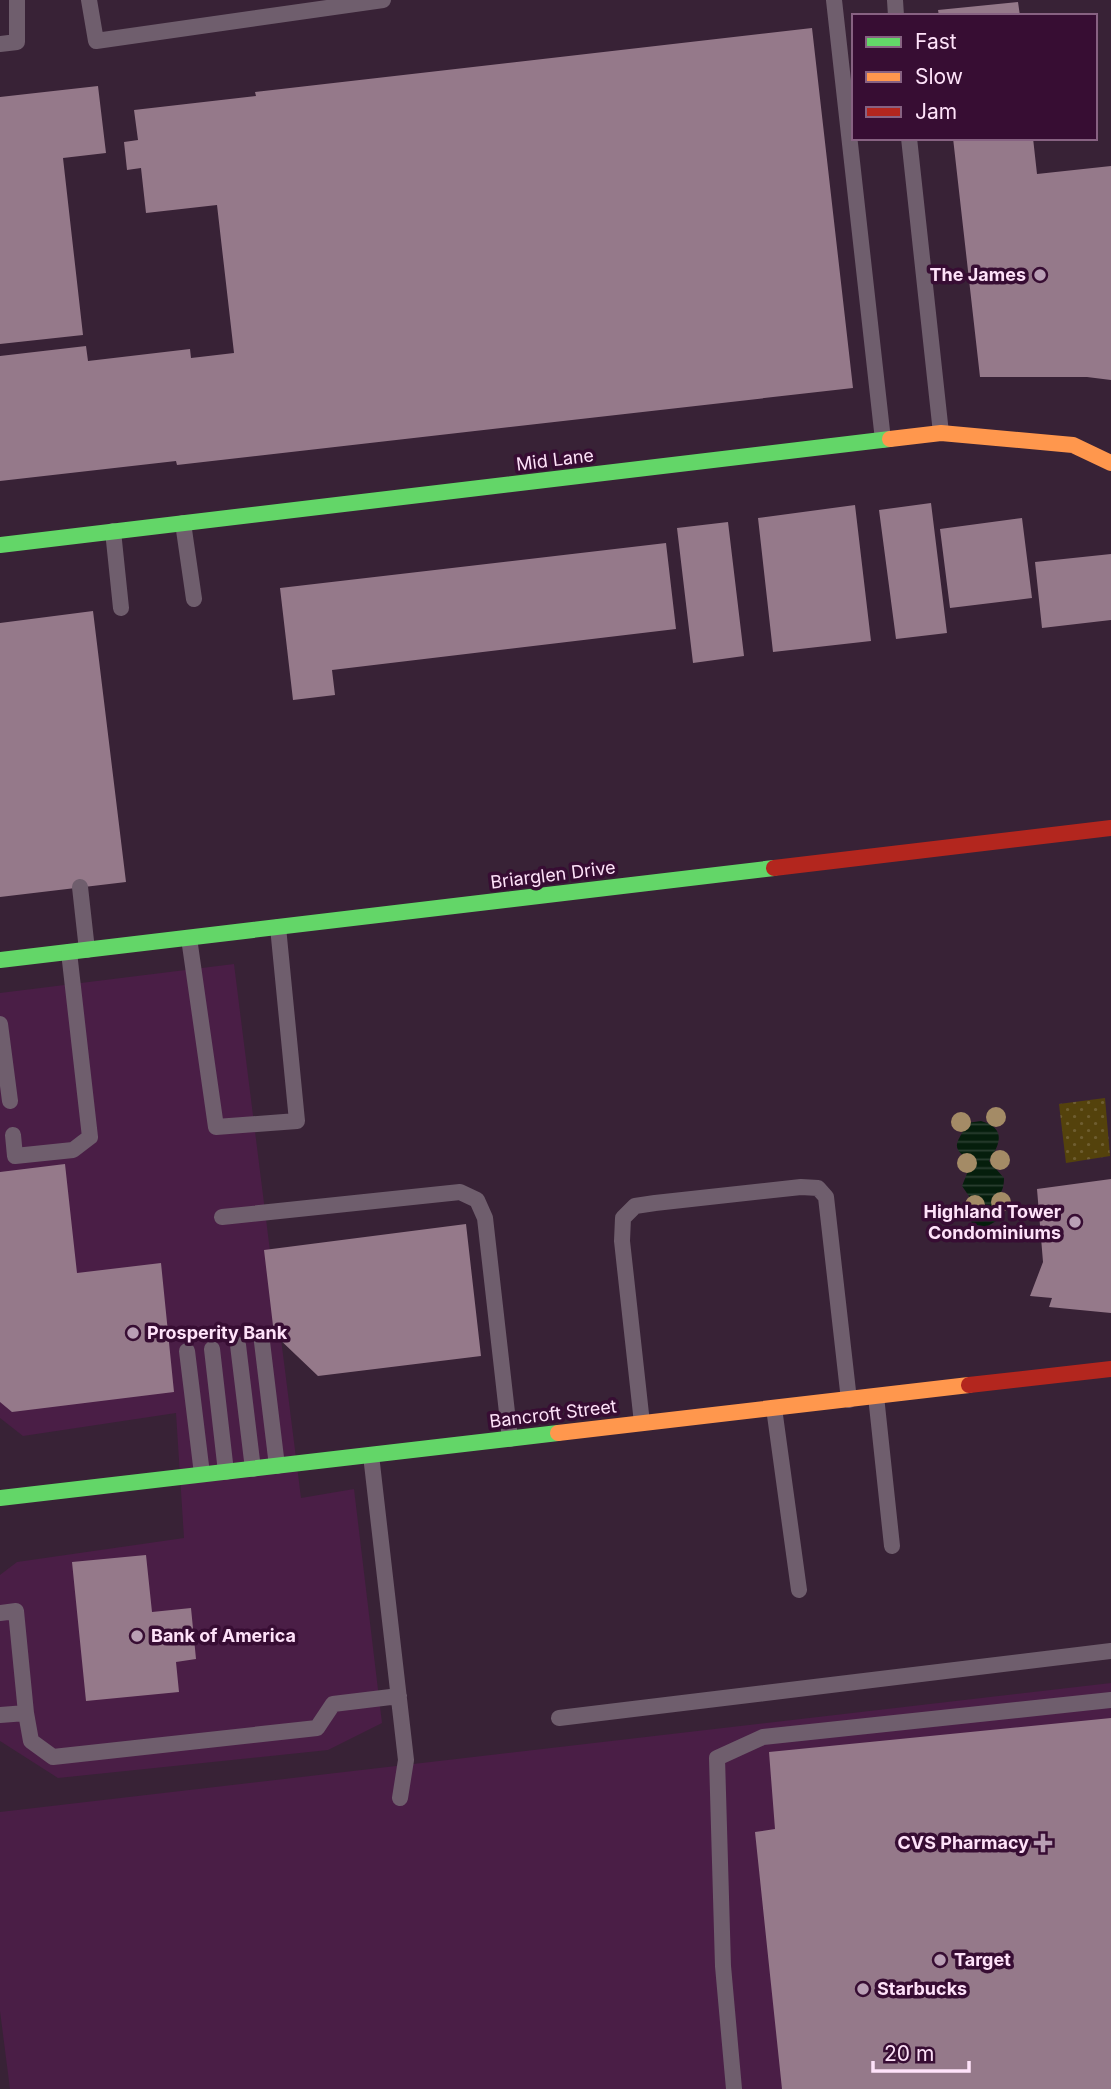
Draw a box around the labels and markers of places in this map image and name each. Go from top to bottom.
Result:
place label: The James [930,264,1026,285]
marker: The James [1032,267,1048,283]
place label: Highland Tower Condominiums [923,1201,1061,1243]
marker: Highland Tower Condominiums [1067,1214,1083,1230]
place label: Prosperity Bank [147,1322,288,1343]
marker: Prosperity Bank [125,1325,141,1341]
place label: Bank of America [151,1625,296,1646]
marker: Bank of America [129,1628,145,1644]
place label: CVS Pharmacy [897,1832,1029,1853]
marker: CVS Pharmacy [1035,1835,1051,1851]
place label: Target [954,1949,1011,1970]
marker: Target [932,1952,948,1968]
place label: Starbucks [877,1978,967,1999]
marker: Starbucks [855,1981,871,1997]

